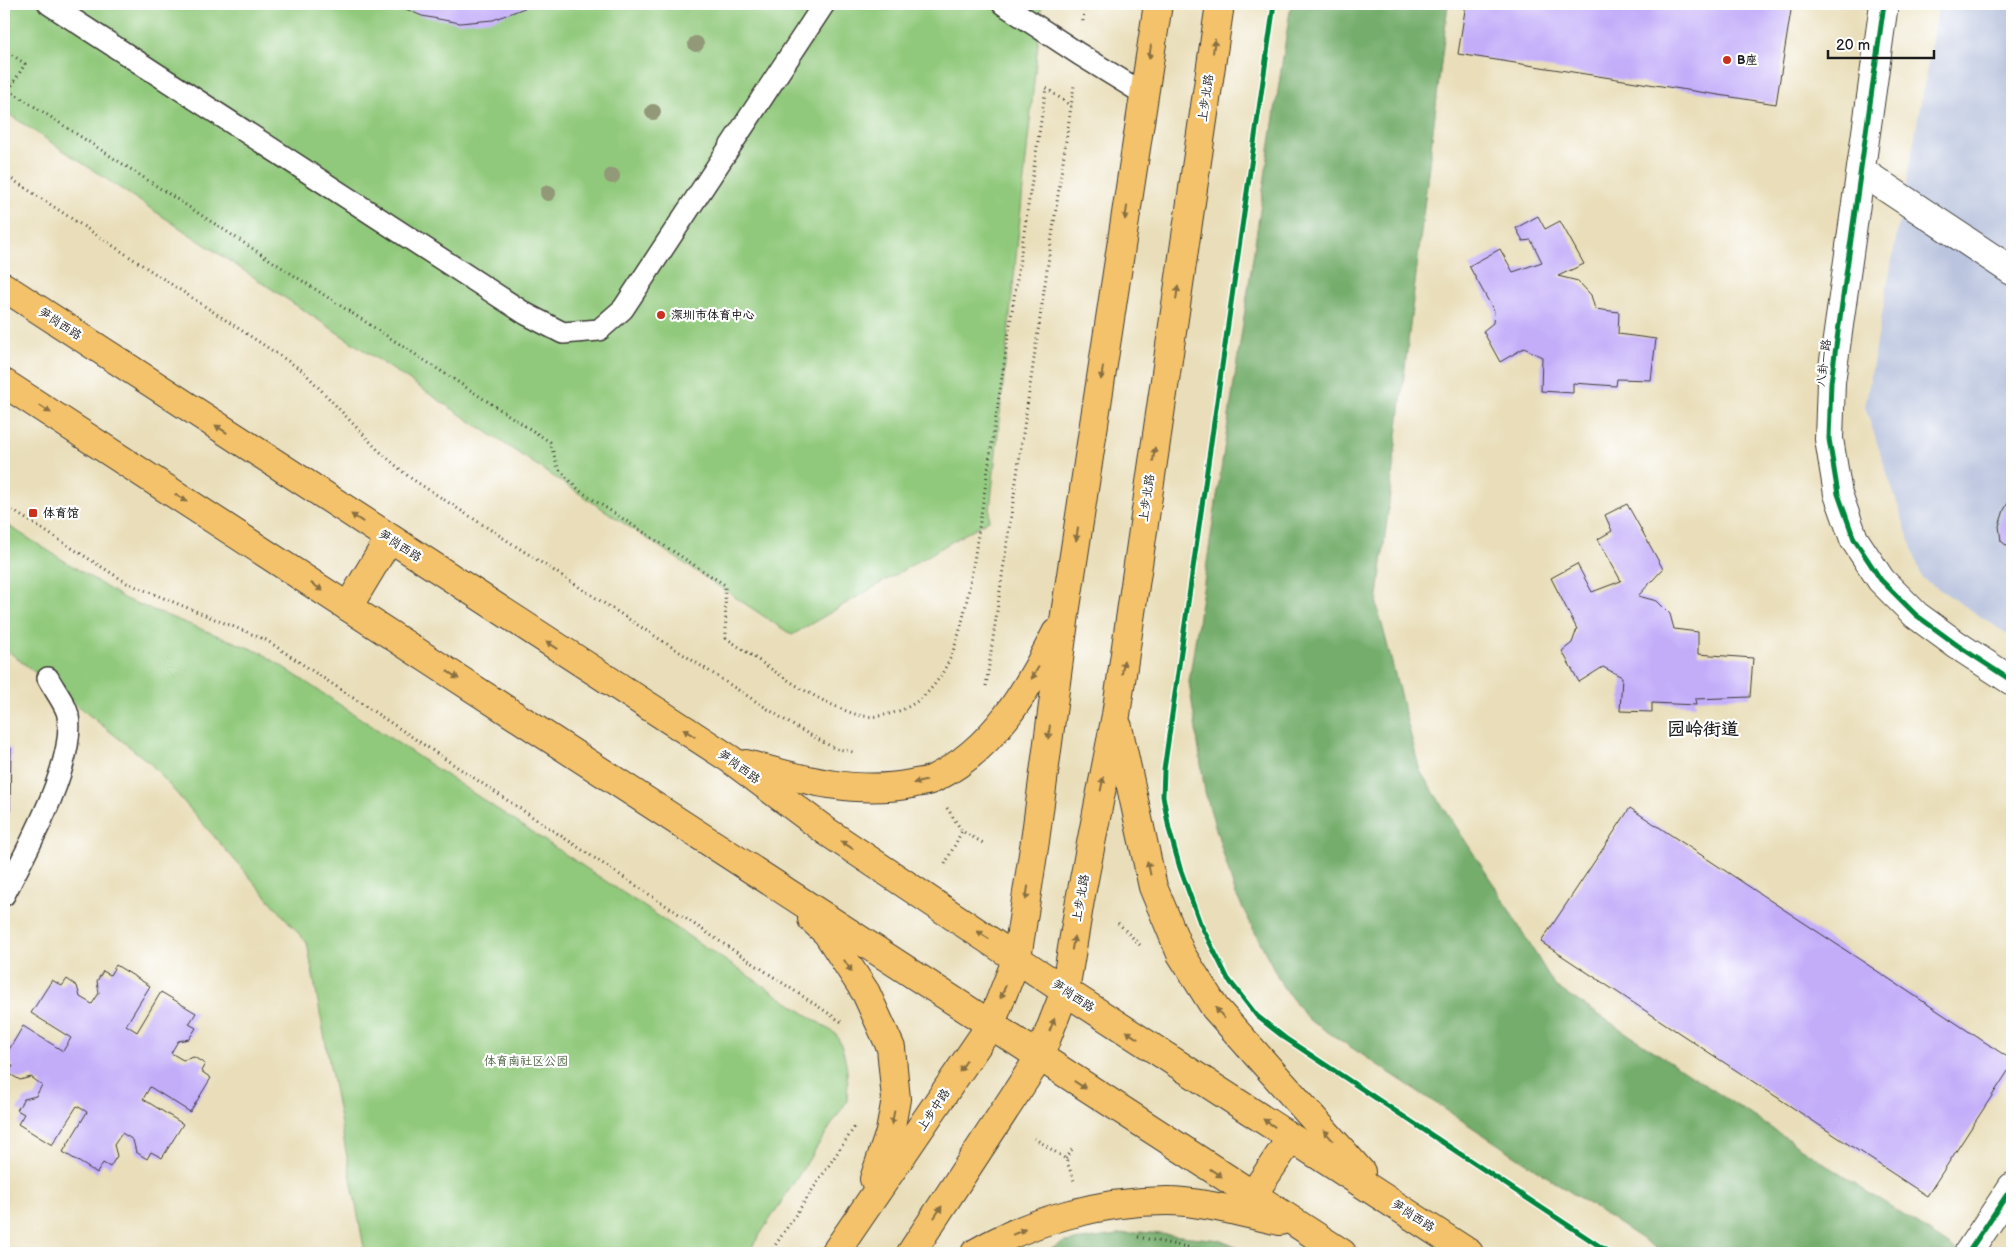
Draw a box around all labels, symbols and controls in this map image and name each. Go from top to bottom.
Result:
scale bar [1828,28,1935,60]
text: 20 m [1836,36,1870,55]
one-way arrow [1210,37,1218,53]
one-way arrow [1146,44,1154,60]
place label: B座 [1737,53,1757,68]
marker: B座 [1721,54,1733,66]
street label: 上步北路 [1195,73,1217,123]
one-way arrow [1122,205,1130,221]
one-way arrow [1174,285,1182,301]
street label: 笋岗西路 [36,305,84,343]
place label: 深圳市体育中心 [671,308,755,323]
marker: 深圳市体育中心 [655,309,667,321]
street label: 八卦一路 [1814,338,1834,388]
one-way arrow [1097,366,1105,382]
one-way arrow [38,405,51,414]
one-way arrow [215,425,228,434]
one-way arrow [1150,445,1158,461]
street label: 上步北路 [1136,473,1158,523]
one-way arrow [174,493,187,503]
place label: 体育馆 [43,506,79,521]
marker: 体育馆 [27,507,39,519]
one-way arrow [351,513,364,523]
one-way arrow [1073,526,1081,542]
street label: 笋岗西路 [376,527,424,565]
one-way arrow [310,582,324,591]
one-way arrow [546,640,559,649]
one-way arrow [1119,658,1127,674]
one-way arrow [1030,666,1039,679]
one-way arrow [446,671,460,680]
district label: 园岭街道 [1667,719,1739,740]
one-way arrow [1045,724,1053,740]
one-way arrow [682,728,696,737]
street label: 笋岗西路 [715,747,763,787]
one-way arrow [1099,775,1107,791]
one-way arrow [913,778,928,786]
one-way arrow [841,840,854,850]
one-way arrow [1145,861,1153,876]
street label: 上步北路 [1069,873,1093,923]
one-way arrow [1023,885,1031,901]
one-way arrow [976,930,989,940]
one-way arrow [1069,935,1077,951]
one-way arrow [844,960,853,973]
street label: 笋岗西路 [1049,976,1097,1016]
one-way arrow [999,984,1007,999]
one-way arrow [1214,1007,1225,1020]
one-way arrow [1048,1017,1056,1032]
one-way arrow [1126,1031,1139,1040]
park label: 体育南社区公园 [484,1054,568,1069]
one-way arrow [958,1060,968,1073]
one-way arrow [1073,1080,1086,1089]
street label: 上步中路 [914,1086,954,1134]
one-way arrow [889,1110,897,1125]
one-way arrow [1262,1119,1276,1128]
one-way arrow [1322,1129,1334,1141]
one-way arrow [1209,1168,1223,1178]
street label: 笋岗西路 [1389,1197,1437,1235]
one-way arrow [933,1206,943,1219]
one-way arrow [1012,1228,1026,1236]

